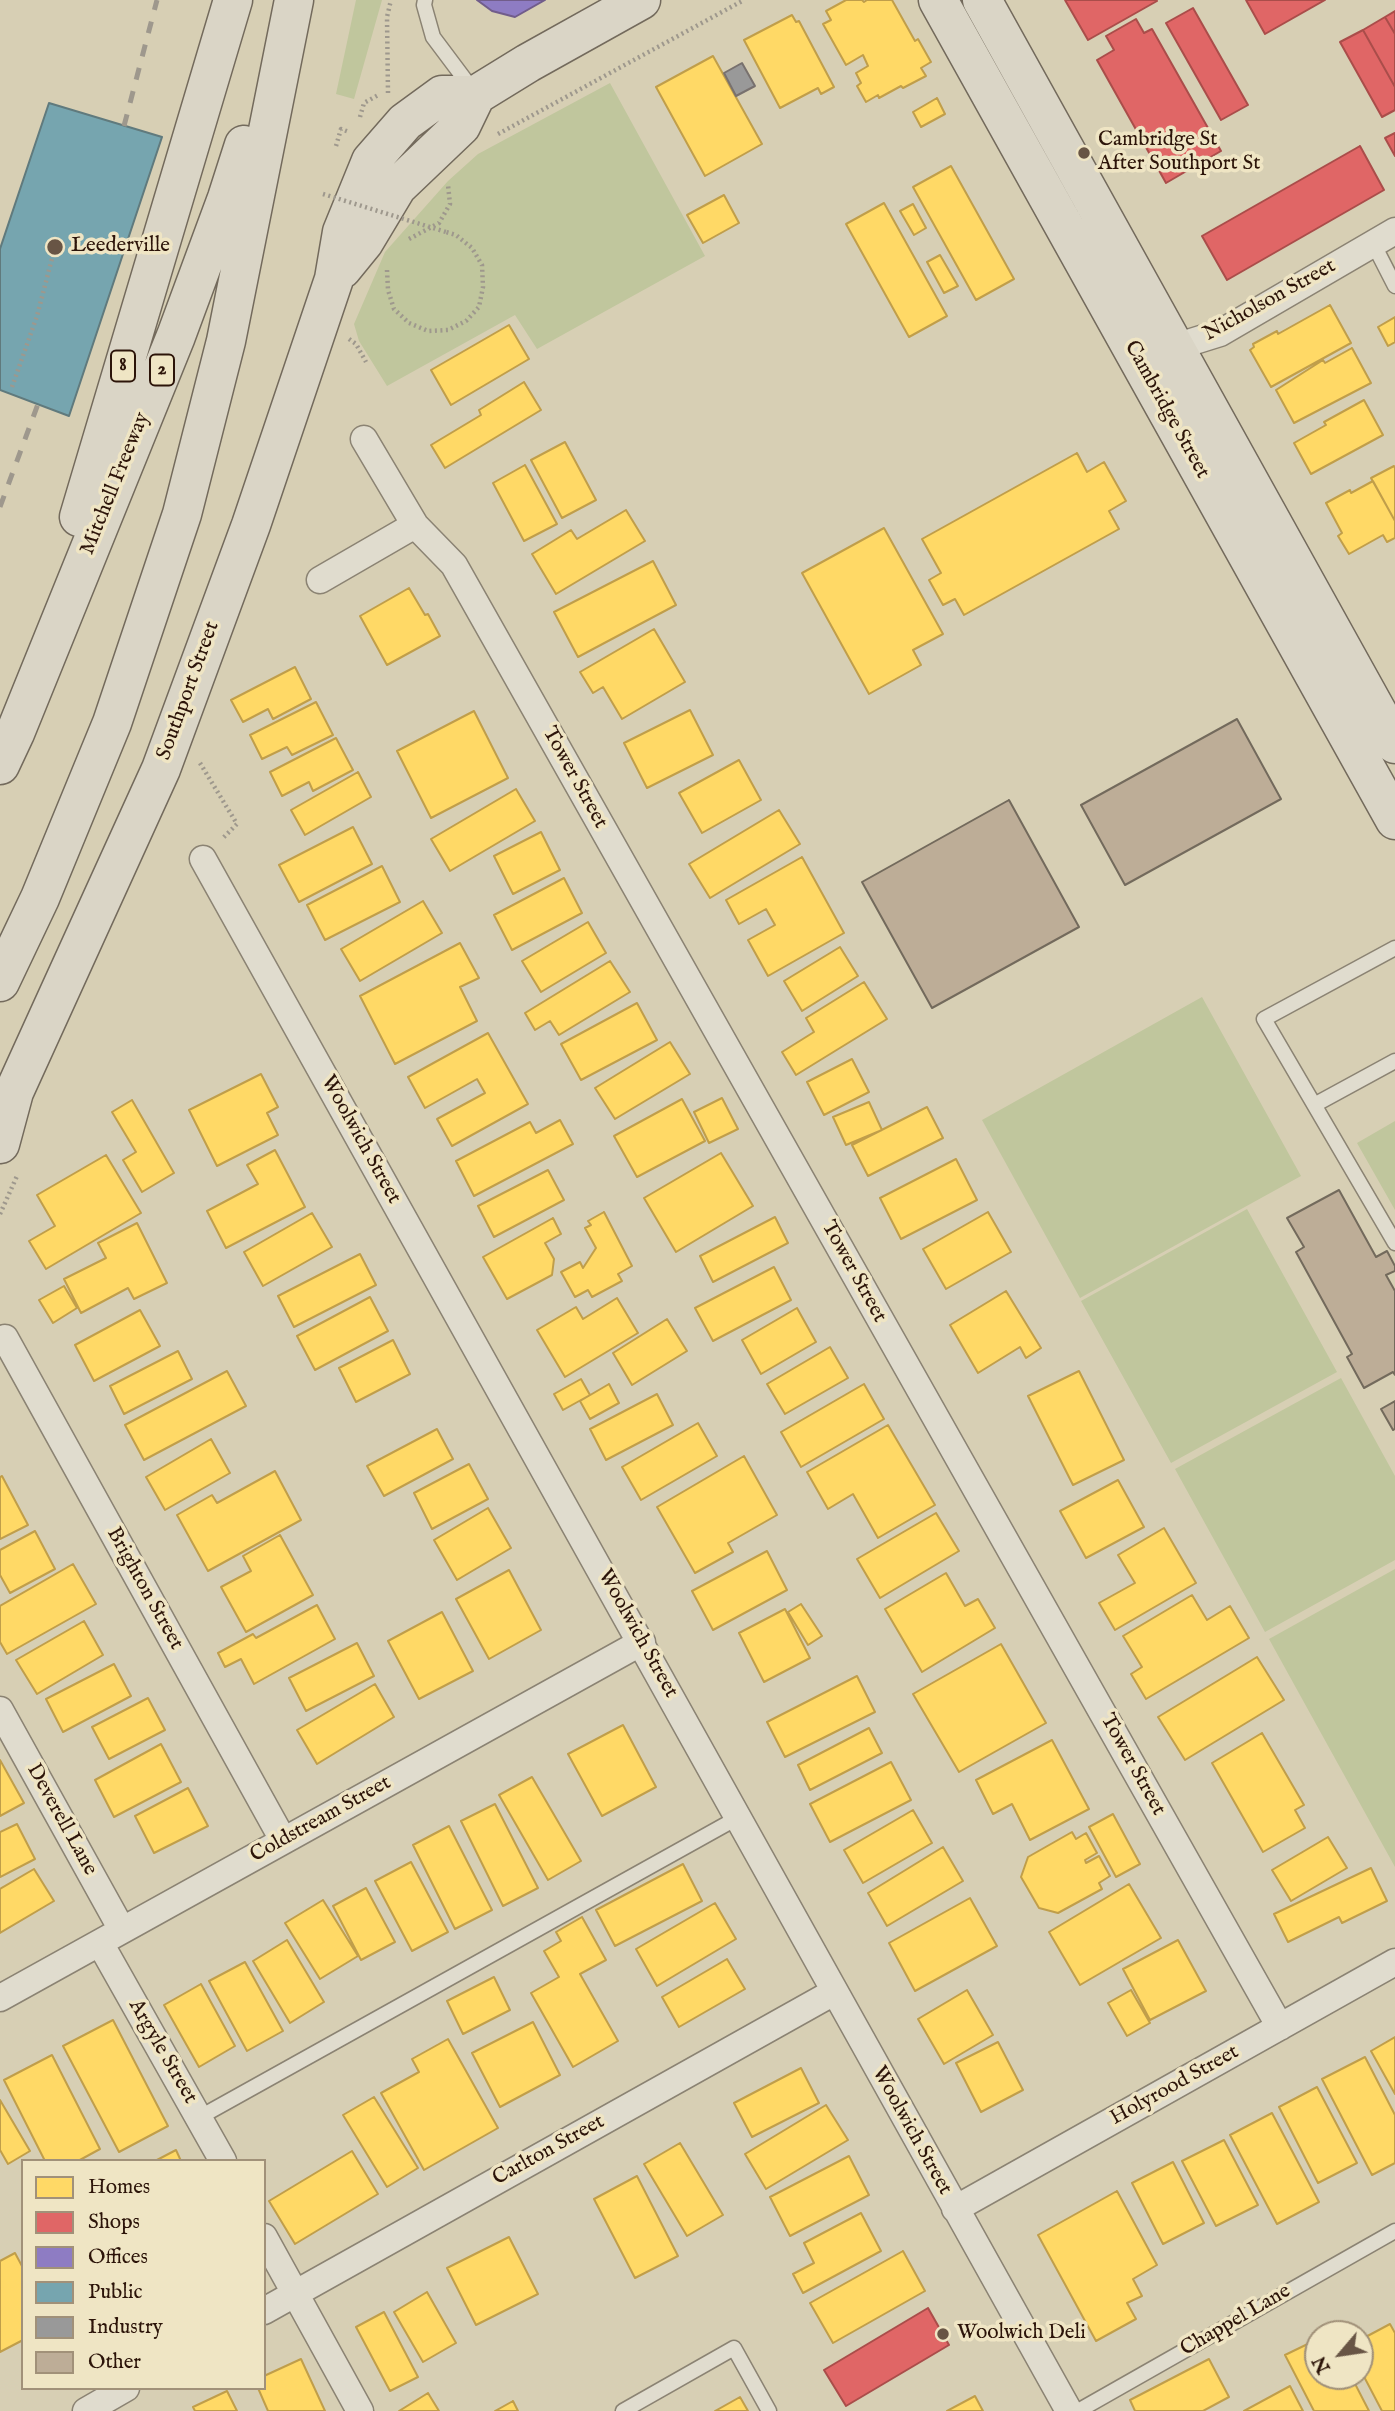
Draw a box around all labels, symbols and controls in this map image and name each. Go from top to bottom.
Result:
place label: Cambridge St After Southport St [1098,128,1260,178]
marker: Cambridge St After Southport St [1076,145,1092,161]
place label: Leederville [71,234,170,260]
marker: Leederville [45,237,65,257]
street label: Nicholson Street [1200,254,1340,348]
street label: Cambridge Street [1118,337,1214,483]
road number: 8 [111,350,135,382]
road number: 2 [150,354,174,386]
street label: Mitchell Freeway [76,409,156,559]
street label: Southport Street [152,618,226,764]
street label: Tower Street [536,723,612,833]
street label: Woolwich Street [314,1071,406,1209]
street label: Tower Street [815,1217,891,1327]
street label: Brighton Street [100,1523,188,1655]
street label: Woolwich Street [591,1565,683,1703]
street label: Tower Street [1094,1710,1170,1820]
street label: Deverell Lane [20,1760,102,1880]
street label: Coldstream Street [246,1771,396,1869]
street label: Argyle Street [122,1995,202,2109]
street label: Holyrood Street [1106,2040,1244,2132]
street label: Woolwich Street [865,2062,957,2200]
street label: Carlton Street [489,2110,609,2192]
legend [21,2159,266,2390]
text: Homes [88,2174,150,2201]
text: Shops [88,2209,140,2236]
text: Offices [88,2244,148,2271]
text: Public [88,2279,142,2306]
street label: Chappel Lane [1177,2279,1295,2363]
text: Industry [88,2314,163,2341]
north arrow [1304,2320,1374,2390]
place label: Woolwich Deli [957,2321,1086,2347]
marker: Woolwich Deli [935,2326,951,2342]
text: Other [88,2349,141,2376]
text: N [1308,2351,1337,2377]

